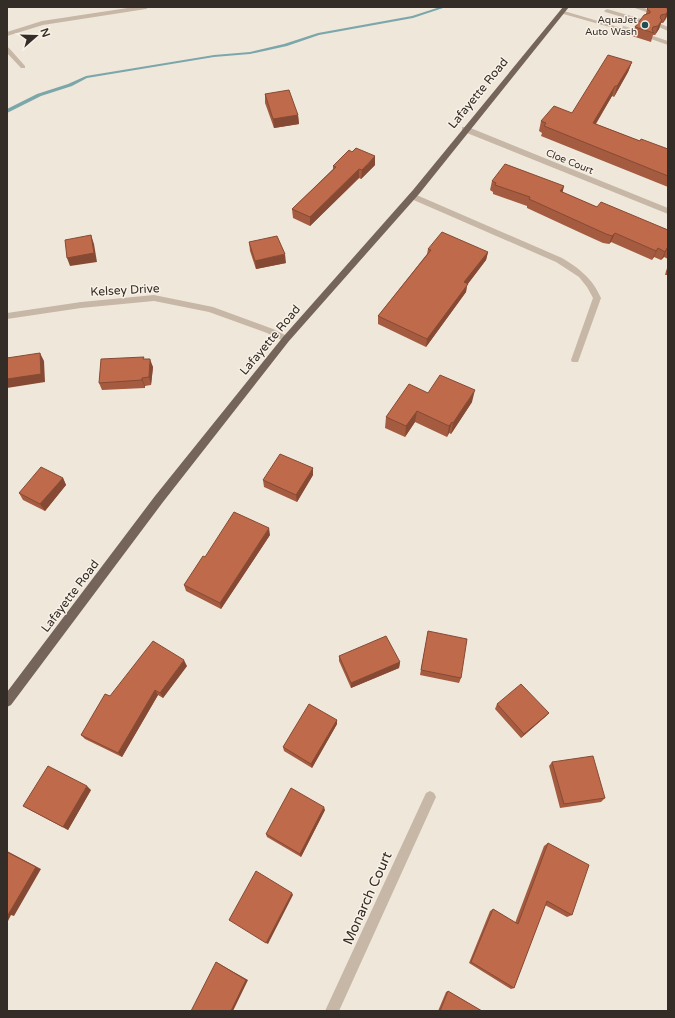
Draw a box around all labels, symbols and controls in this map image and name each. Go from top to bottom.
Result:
place label: AquaJet Auto Wash [585,14,637,38]
north arrow [16,16,56,56]
marker: AquaJet Auto Wash [640,20,650,30]
text: N [37,26,53,39]
street label: Lafayette Road [445,55,511,131]
street label: Cloe Court [544,147,595,177]
street label: Kelsey Drive [90,281,160,299]
street label: Lafayette Road [237,302,303,378]
street label: Lafayette Road [38,557,102,635]
street label: Monarch Court [339,848,396,947]

